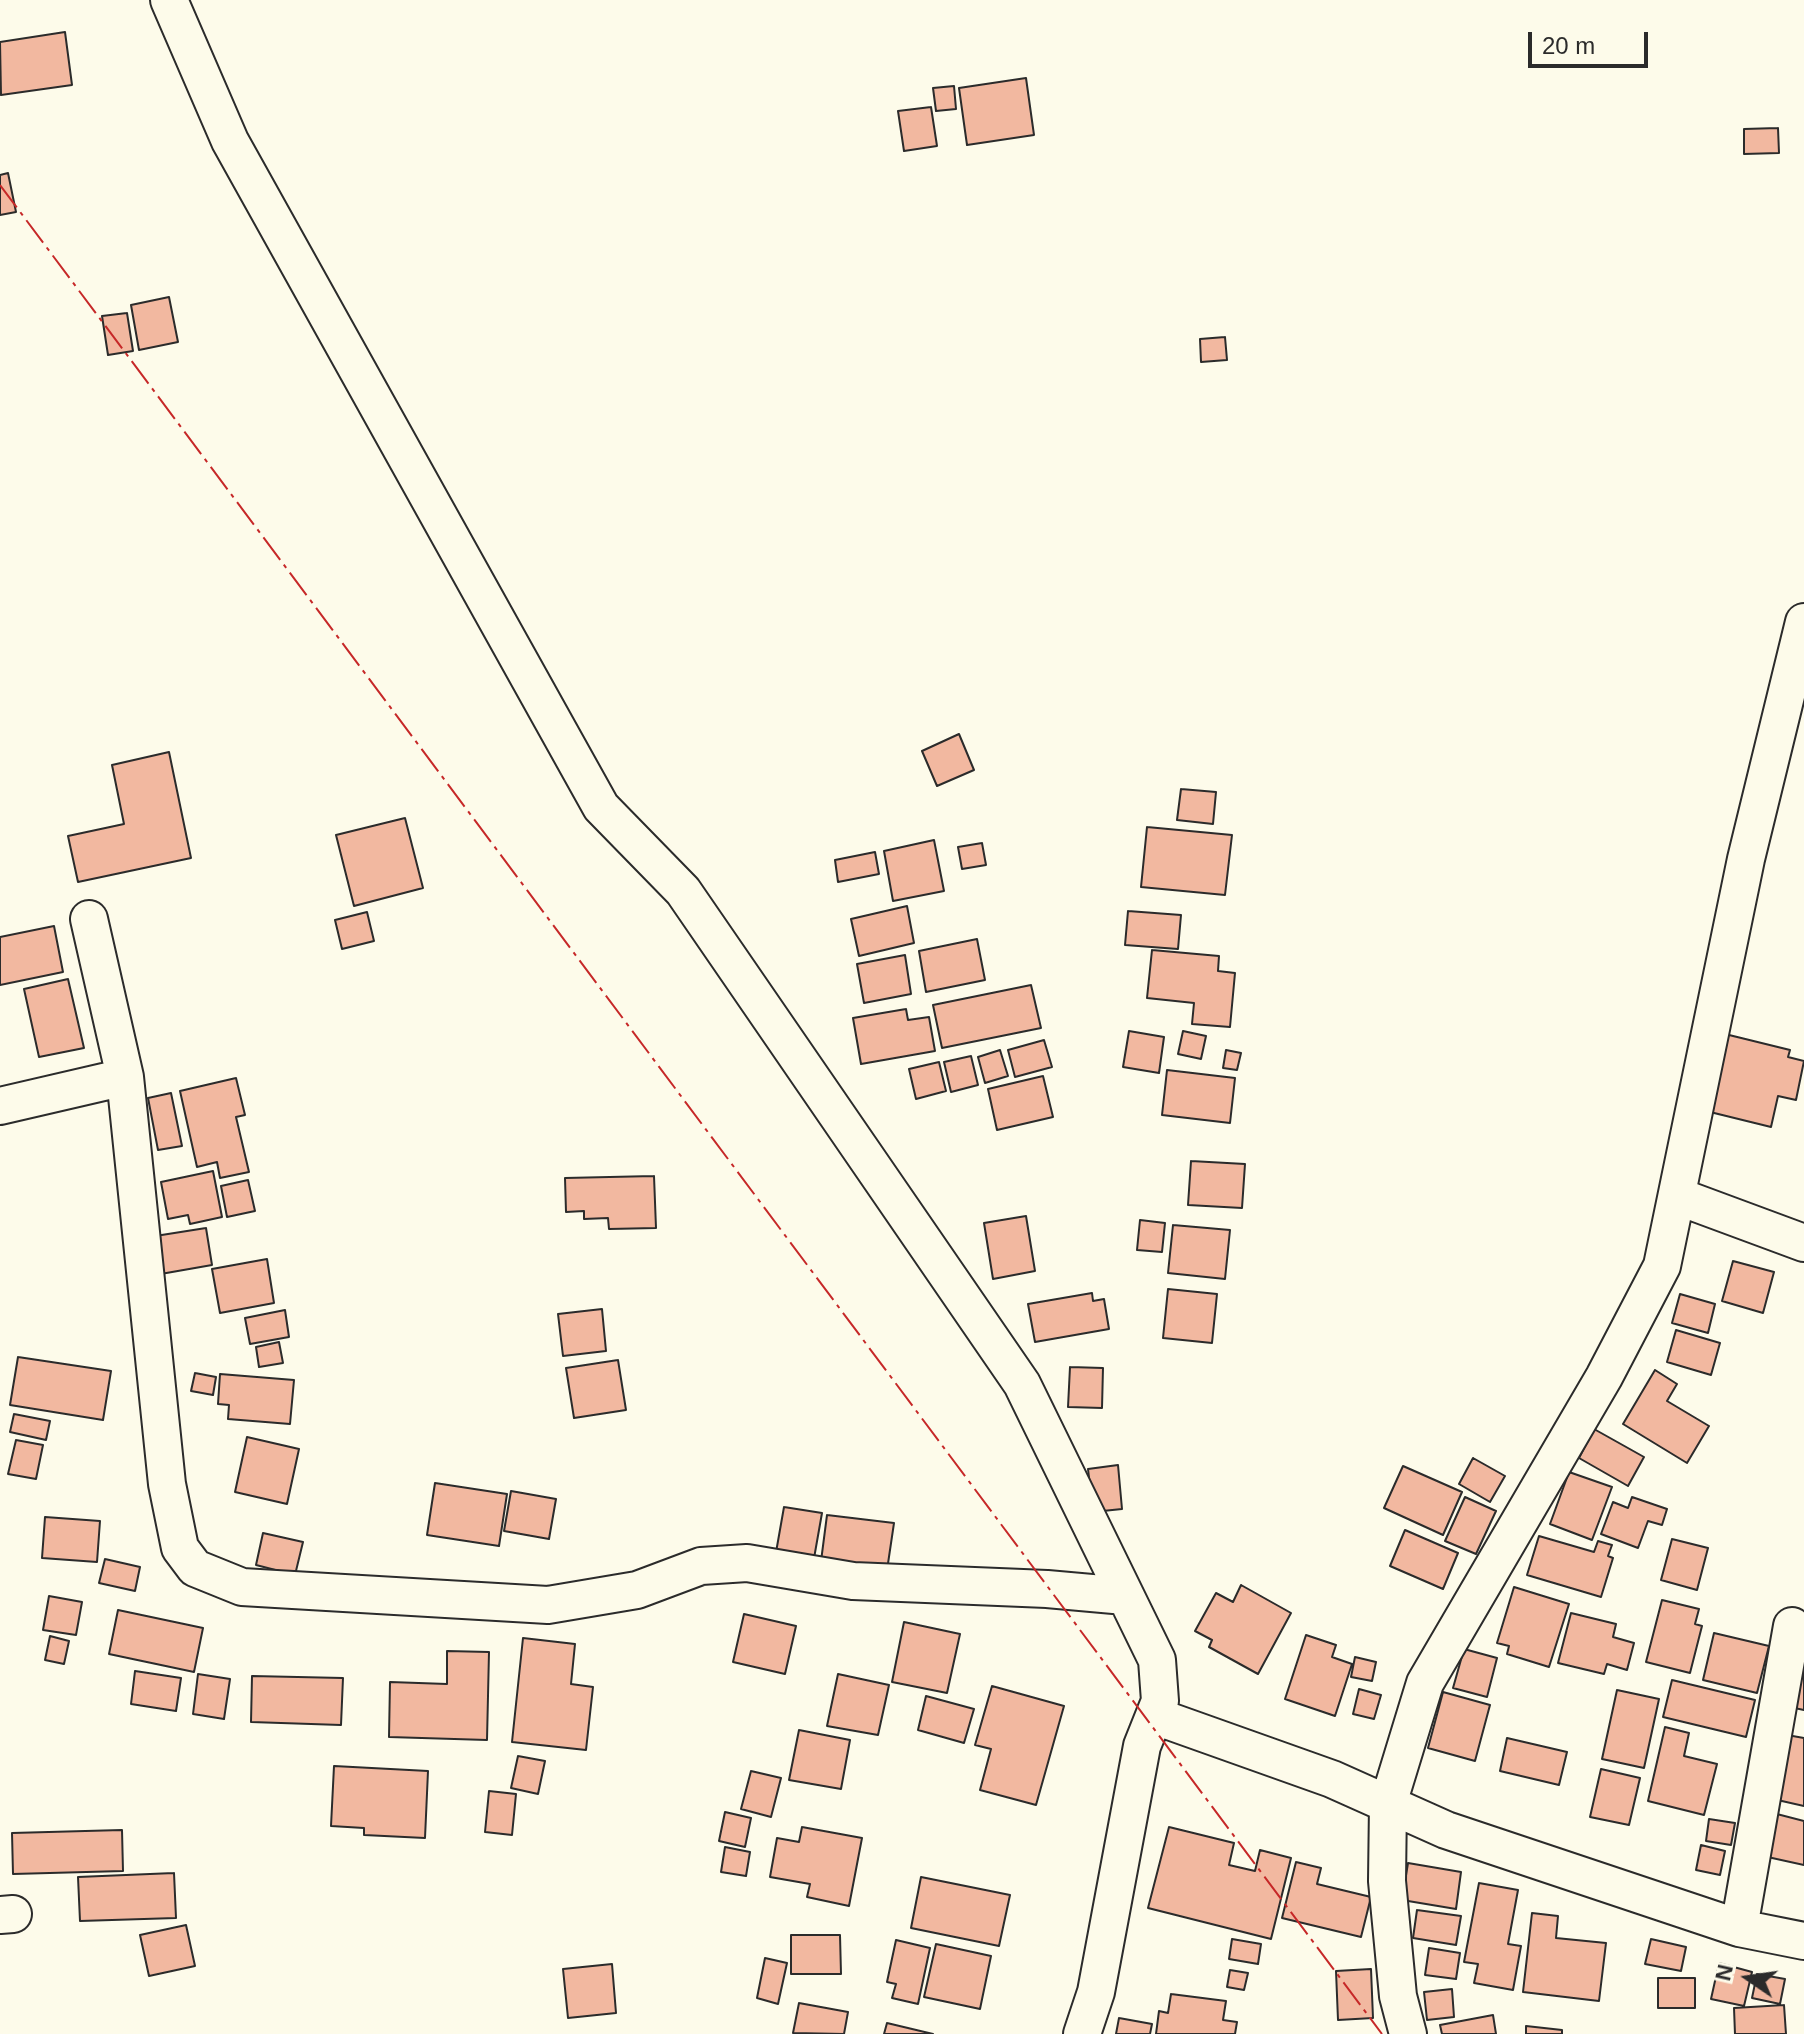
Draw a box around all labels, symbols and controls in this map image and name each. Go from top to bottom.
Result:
scale bar [1532,16,1652,66]
text: 20 m [1542,32,1595,59]
north arrow [1708,1938,1788,2018]
text: N [1710,1962,1738,1983]

